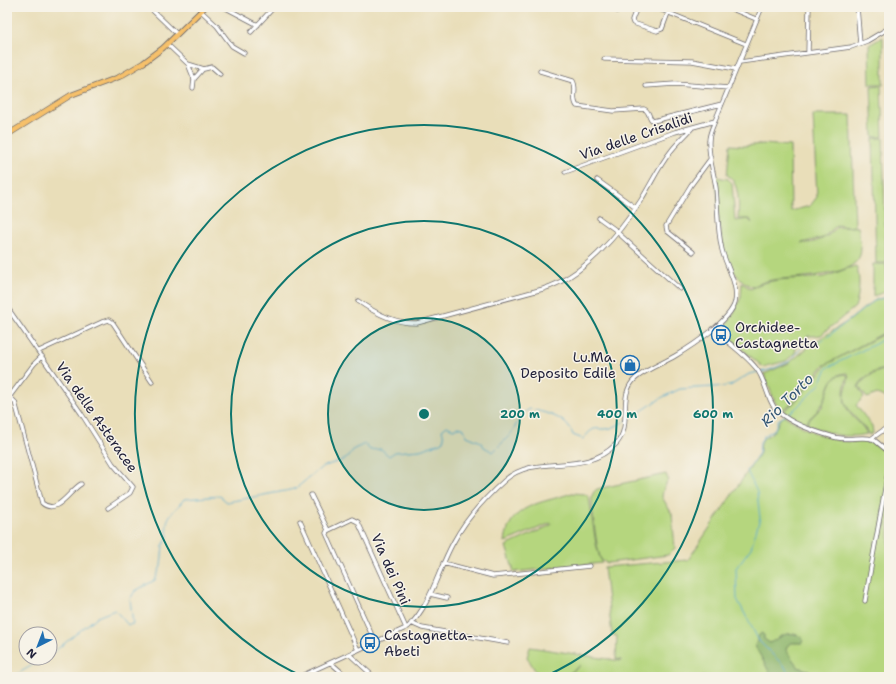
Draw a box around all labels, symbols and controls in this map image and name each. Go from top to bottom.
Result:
street label: Via delle Crisalidi [577,108,695,164]
place label: Orchidee- Castagnetta [735,318,818,352]
bus stop icon: Orchidee- Castagnetta [710,324,732,346]
place label: Lu.Ma. Deposito Edile [521,348,616,382]
shop icon: Lu.Ma. Deposito Edile [619,354,641,376]
street label: Via delle Asteracee [52,358,142,476]
water label: Rio Torto [756,369,818,431]
text: 200 m [500,406,540,422]
text: 400 m [597,406,637,422]
text: 600 m [693,406,733,422]
centre of rings [417,407,431,421]
street label: Via dei Pini [367,531,415,607]
north arrow [18,626,58,666]
place label: Castagnetta- Abeti [384,626,473,660]
bus stop icon: Castagnetta- Abeti [359,632,381,654]
text: N [23,644,40,662]

